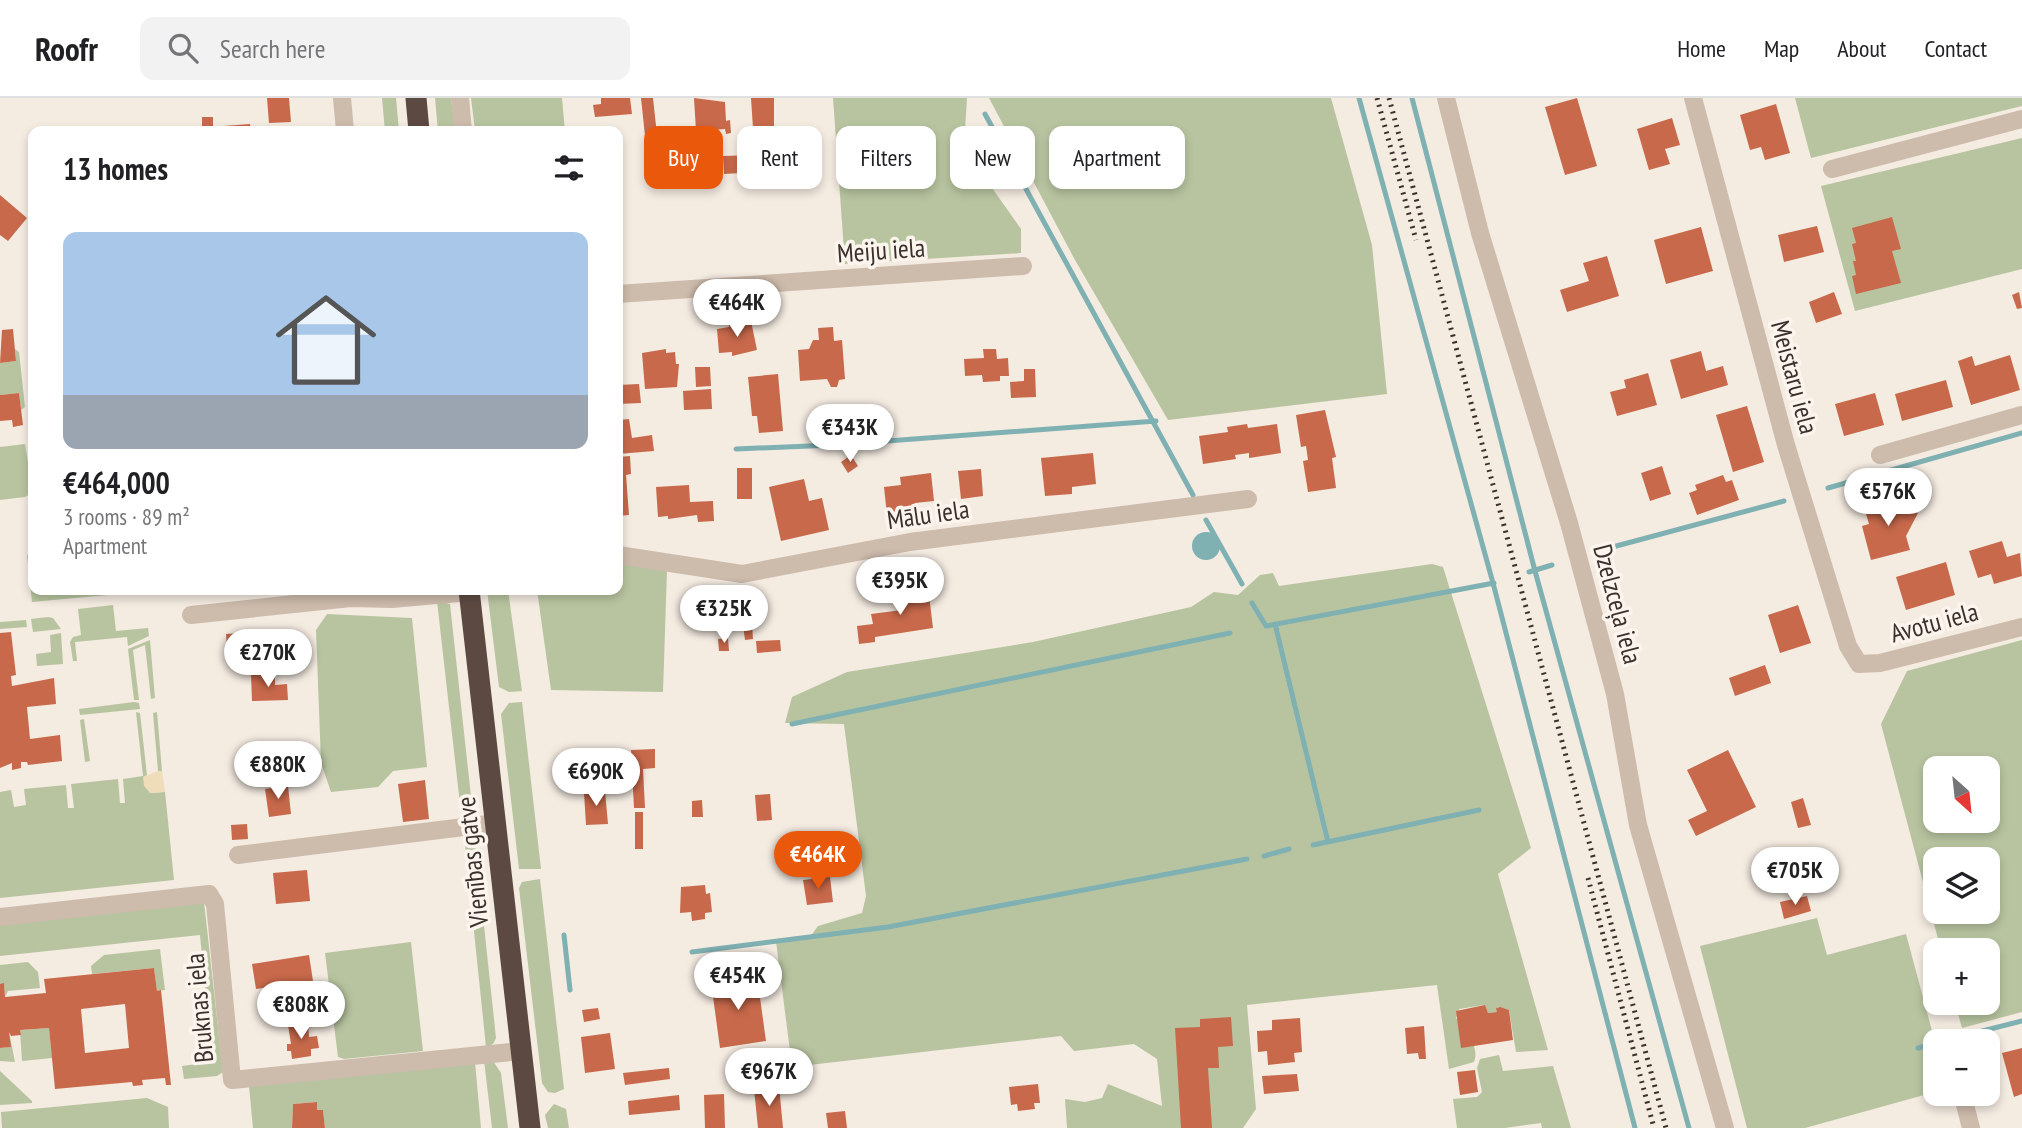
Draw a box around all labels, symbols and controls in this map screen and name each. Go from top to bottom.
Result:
search box [140,17,630,80]
text: Roofr [35,27,98,70]
icon: search [164,29,202,67]
text: Search here [220,32,325,65]
text: Home [1677,33,1726,64]
text: Map [1764,33,1799,64]
text: About [1837,33,1886,64]
text: Contact [1924,33,1987,64]
chip: Buy [644,126,723,189]
chip: Rent [737,126,822,189]
chip: Filters [836,126,936,189]
chip: New [950,126,1035,189]
chip: Apartment [1049,126,1185,189]
text: 13 homes [63,149,168,188]
icon: filters [550,149,588,187]
street label: Meiju iela [836,230,926,270]
icon: home [263,277,389,403]
pin: €464K [688,280,786,339]
text: €464K [709,287,765,316]
street label: Meistaru iela [1764,317,1826,437]
pin: €343K [801,404,899,464]
text: €343K [822,412,878,441]
text: €464,000 [63,463,170,502]
pin: €576K [1839,468,1937,528]
text: €576K [1860,476,1916,505]
street label: Mālu iela [885,492,971,536]
text: 3 rooms · 89 m² [63,502,190,531]
text: Apartment [63,531,147,560]
street label: Dzelzceļa iela [1586,541,1650,667]
pin: €395K [851,558,949,617]
text: €395K [872,565,928,594]
pin: €325K [675,586,773,645]
text: €325K [696,593,752,622]
street label: Avotu iela [1886,594,1982,650]
pin: €270K [219,630,317,689]
text: €270K [240,637,296,666]
pin: €880K [229,742,327,801]
pin: €690K [547,748,645,808]
text: €880K [250,749,306,778]
text: €690K [568,756,624,785]
north arrow [1923,756,2000,833]
map controls [1923,756,2000,1106]
street label: Vienības gatve [449,795,495,930]
pin: €464K [769,832,867,891]
text: €464K [790,839,846,868]
button: layers [1923,847,2000,924]
pin: €705K [1746,848,1844,907]
text: €705K [1767,855,1823,884]
button: + [1923,938,2000,1015]
street label: Bruknas iela [178,952,220,1064]
pin: €454K [689,953,787,1012]
text: €454K [710,960,766,989]
pin: €808K [252,982,350,1041]
text: €808K [273,989,329,1018]
button: − [1923,1029,2000,1106]
pin: €967K [720,1048,818,1108]
text: €967K [741,1056,797,1085]

